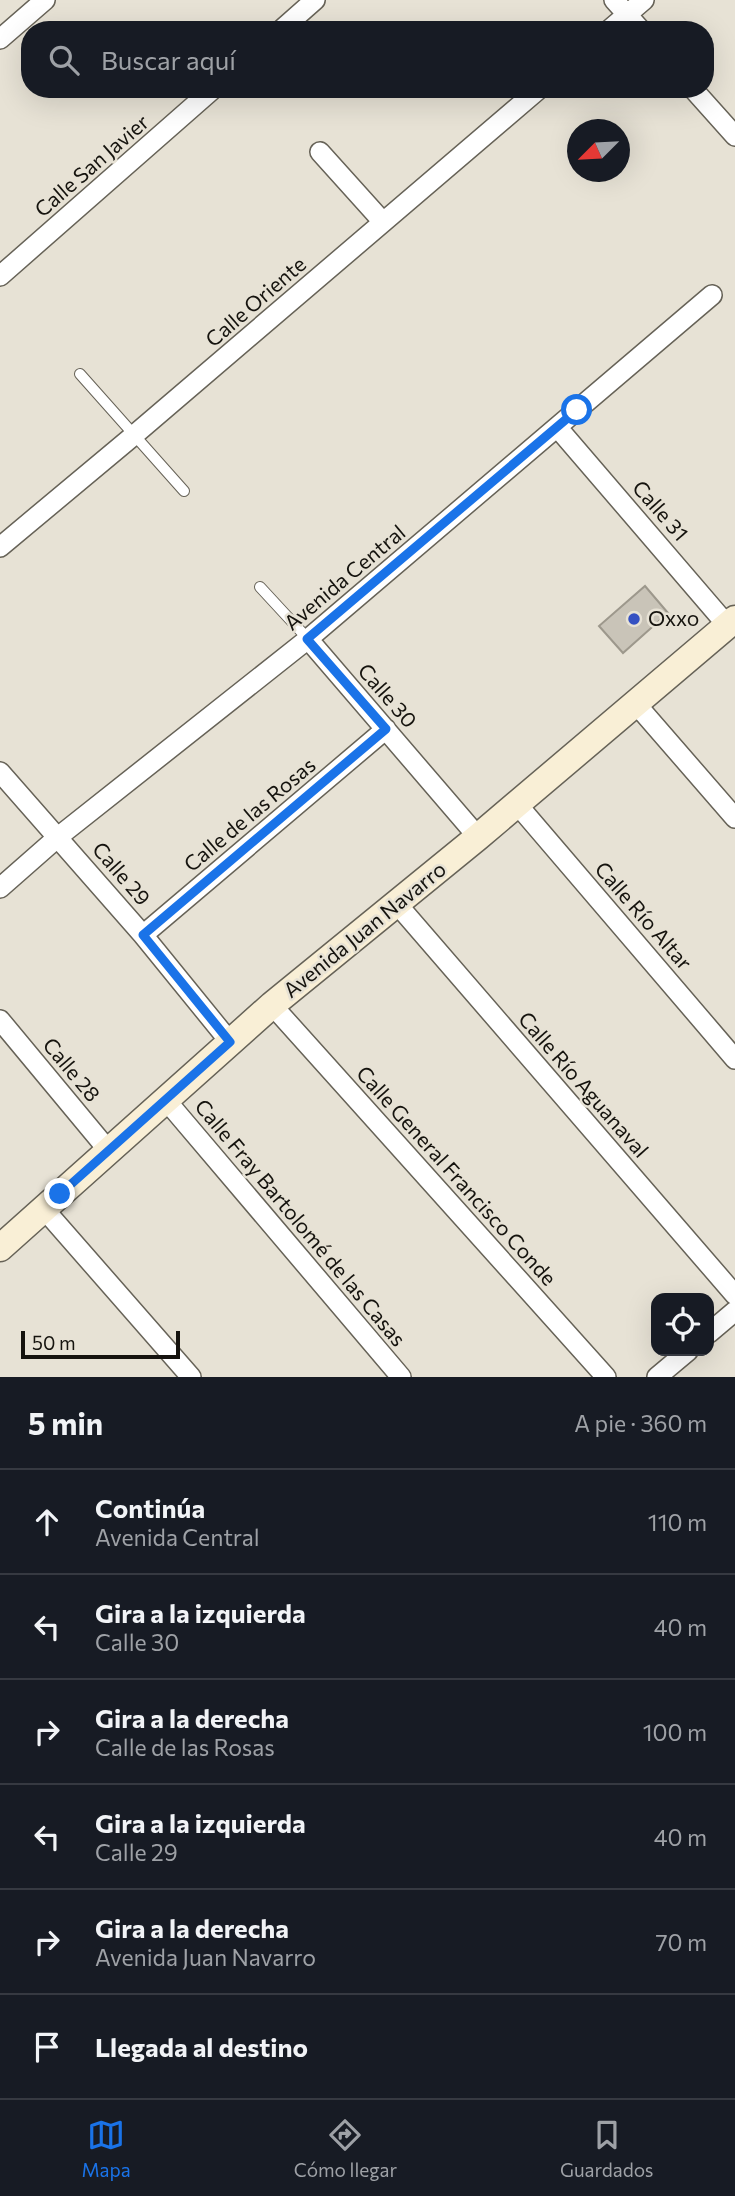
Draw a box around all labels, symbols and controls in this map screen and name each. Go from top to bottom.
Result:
search box [21,21,714,98]
icon: search [45,41,83,79]
text: Buscar aquí [101,44,236,75]
street label: Calle San Javier [29,109,153,221]
north arrow [567,119,630,182]
street label: Calle Oriente [200,251,310,351]
route start [561,394,592,425]
street label: Calle 31 [628,475,694,545]
street label: Avenida Central [278,519,410,635]
place label: Oxxo [648,605,699,630]
marker: Oxxo [626,611,642,627]
street label: Calle 30 [353,658,423,732]
street label: Calle de las Rosas [178,752,320,876]
street label: Calle 29 [88,836,156,910]
street label: Avenida Juan Navarro [278,856,450,1002]
street label: Calle Río Altar [590,856,698,974]
street label: Calle Río Aguanaval [514,1006,654,1162]
street label: Calle 28 [38,1032,106,1106]
street label: Calle General Francisco Conde [352,1060,562,1290]
street label: Calle Fray Bartolomé de las Casas [190,1094,412,1351]
route end [44,1178,75,1209]
map controls [651,1293,714,1356]
button: locate [651,1293,714,1356]
scale bar [21,1328,180,1360]
text: 50 m [32,1331,76,1354]
text: 5 min [28,1404,103,1441]
text: A pie · 360 m [574,1409,707,1437]
text: Continúa [95,1492,205,1523]
icon: ahead [28,1503,66,1541]
text: 110 m [648,1508,707,1536]
text: Avenida Central [95,1523,260,1551]
text: Gira a la izquierda [95,1597,306,1628]
icon: left [28,1608,66,1646]
text: 40 m [654,1613,707,1641]
text: Calle 30 [95,1628,179,1656]
text: Gira a la derecha [95,1702,289,1733]
icon: right [28,1713,66,1751]
text: 100 m [643,1718,707,1746]
text: Calle de las Rosas [95,1733,275,1761]
text: Gira a la izquierda [95,1807,306,1838]
icon: left [28,1818,66,1856]
text: 40 m [654,1823,707,1851]
text: Calle 29 [95,1838,178,1866]
text: Gira a la derecha [95,1912,289,1943]
icon: right [28,1923,66,1961]
text: 70 m [655,1928,707,1956]
text: Avenida Juan Navarro [95,1943,316,1971]
icon: arrive [28,2028,66,2066]
text: Llegada al destino [95,2031,308,2062]
tab: Mapa [82,2116,131,2181]
tab: Cómo llegar [294,2116,397,2181]
tab: Guardados [560,2116,653,2181]

